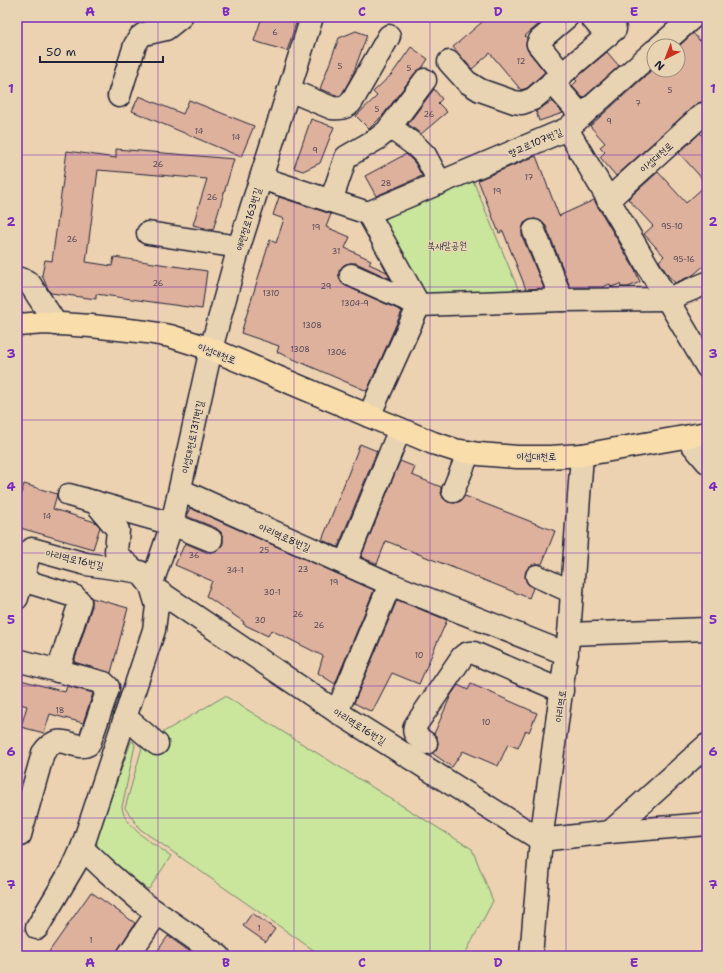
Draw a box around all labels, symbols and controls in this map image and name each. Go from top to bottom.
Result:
text: A [85,3,95,20]
text: B [222,3,230,20]
text: C [358,3,366,20]
text: D [493,3,503,20]
text: E [630,3,639,20]
house number: 6 [272,27,278,38]
scale bar [40,38,163,64]
north arrow [646,38,686,78]
text: 50 m [46,44,76,60]
house number: 12 [517,56,526,67]
text: N [651,56,668,74]
house number: 5 [338,61,343,72]
house number: 5 [407,63,412,74]
text: 1 [8,80,14,97]
text: 1 [710,80,716,97]
house number: 5 [668,85,673,96]
house number: 7 [635,98,641,109]
house number: 5 [375,104,380,115]
house number: 26 [424,109,435,120]
house number: 9 [606,116,612,127]
street label: 향교로107번길 [506,125,564,160]
house number: 14 [195,126,204,137]
house number: 14 [232,132,241,143]
street label: 이섭대천로 [637,139,676,176]
house number: 9 [312,145,318,156]
house number: 26 [153,159,164,170]
house number: 17 [525,172,534,183]
house number: 28 [381,178,391,189]
street label: 애련정로163번길 [233,186,264,252]
house number: 19 [493,186,501,197]
house number: 26 [207,192,218,203]
text: 2 [6,213,16,230]
text: 2 [708,213,718,230]
house number: 95-10 [661,221,683,232]
house number: 19 [312,222,320,233]
house number: 26 [67,234,78,245]
park label: 북새말공원 [427,239,467,252]
house number: 31 [332,246,340,257]
house number: 95-16 [673,254,695,265]
house number: 26 [153,278,164,289]
house number: 29 [321,281,331,292]
house number: 1310 [263,288,279,299]
house number: 1304-9 [341,298,369,309]
house number: 1308 [302,320,322,331]
street label: 이섭대천로 [196,340,238,367]
house number: 1308 [290,344,310,355]
text: 3 [6,345,16,362]
text: 3 [708,345,718,362]
house number: 1306 [327,347,347,358]
street label: 이섭대천로1311번길 [178,399,207,475]
street label: 이섭대천로 [516,450,556,463]
text: 4 [6,478,16,495]
text: 4 [708,478,718,495]
house number: 14 [43,511,52,522]
street label: 아리역로8번길 [257,520,313,555]
house number: 25 [259,545,269,556]
street label: 아리역로16번길 [45,547,105,572]
house number: 36 [189,550,200,561]
house number: 23 [298,564,308,575]
house number: 34-1 [227,565,243,576]
house number: 19 [330,577,338,588]
house number: 30-1 [264,587,280,598]
house number: 26 [293,609,304,620]
text: 5 [7,611,15,628]
text: 5 [709,611,717,628]
house number: 30 [254,615,266,626]
house number: 26 [314,620,325,631]
house number: 10 [415,650,423,661]
street label: 아리역로 [552,689,569,723]
house number: 18 [56,705,64,716]
street label: 아리역로16번길 [331,705,388,748]
house number: 10 [482,717,490,728]
text: 6 [6,743,16,760]
text: 6 [708,743,718,760]
text: 7 [6,876,16,893]
text: 7 [708,876,718,893]
house number: 1 [257,923,261,934]
house number: 1 [89,935,93,946]
text: A [85,954,95,971]
text: B [222,954,230,971]
text: C [358,954,366,971]
text: D [493,954,503,971]
text: E [630,954,639,971]

